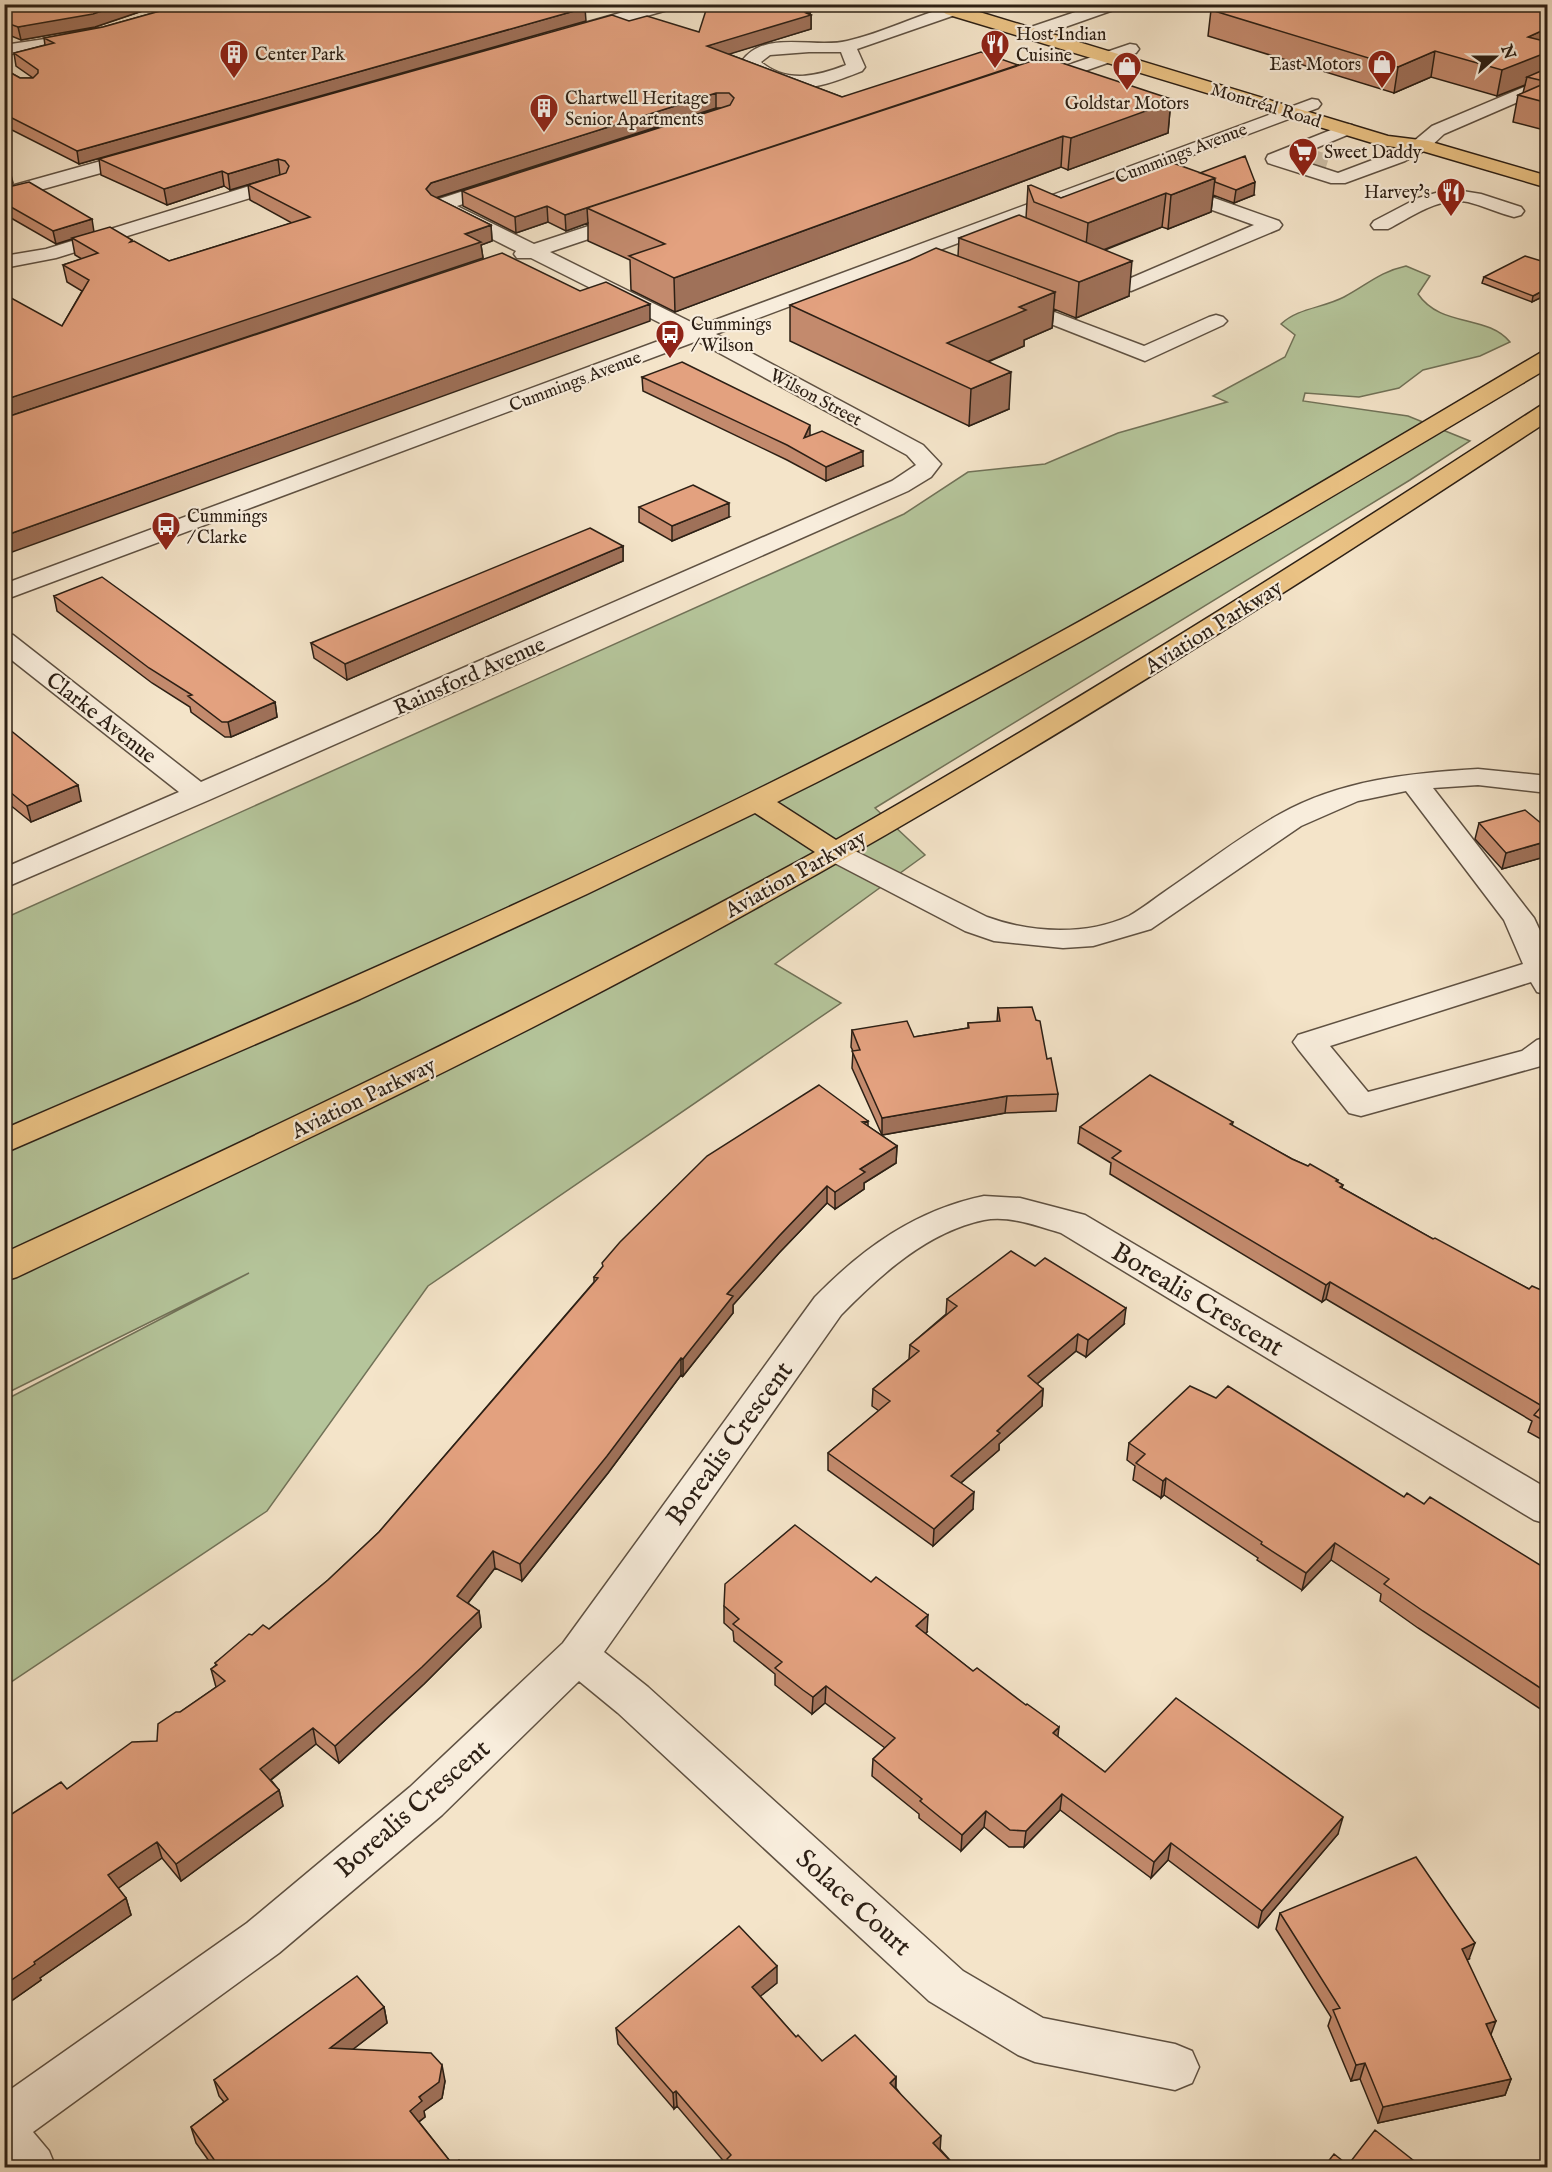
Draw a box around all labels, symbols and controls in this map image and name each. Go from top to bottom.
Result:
place label: Host Indian Cuisine [1016,24,1107,68]
north arrow [1465,27,1525,87]
restaurant icon: Host Indian Cuisine [979,28,1011,70]
building icon: Center Park [218,38,250,80]
text: N [1495,41,1519,63]
place label: Center Park [255,44,345,67]
shop icon: East Motors [1366,48,1398,90]
shop icon: Goldstar Motors [1111,50,1143,92]
place label: East Motors [1269,54,1361,77]
street label: Montréal Road [1208,79,1324,134]
place label: Chartwell Heritage Senior Apartments [565,88,709,132]
building icon: Chartwell Heritage Senior Apartments [528,92,560,134]
place label: Goldstar Motors [1065,93,1189,116]
street label: Cummings Avenue [1112,119,1251,190]
supermarket icon: Sweet Daddy [1287,136,1319,178]
place label: Sweet Daddy [1324,142,1422,165]
restaurant icon: Harvey's [1435,176,1467,218]
place label: Harvey's [1364,182,1430,205]
place label: Cummings / Wilson [691,314,772,358]
bus stop icon: Cummings / Wilson [654,318,686,360]
street label: Cummings Avenue [506,347,645,418]
street label: Wilson Street [765,364,865,432]
place label: Cummings / Clarke [187,506,268,550]
bus stop icon: Cummings / Clarke [150,510,182,552]
street label: Aviation Parkway [1139,574,1288,682]
street label: Rainsford Avenue [390,631,550,723]
street label: Clarke Avenue [40,667,162,771]
street label: Aviation Parkway [719,824,872,926]
street label: Aviation Parkway [286,1052,441,1146]
street label: Borealis Crescent [1105,1236,1289,1365]
street label: Borealis Crescent [660,1355,802,1533]
street label: Borealis Crescent [329,1733,498,1886]
street label: Solace Court [788,1843,918,1964]

